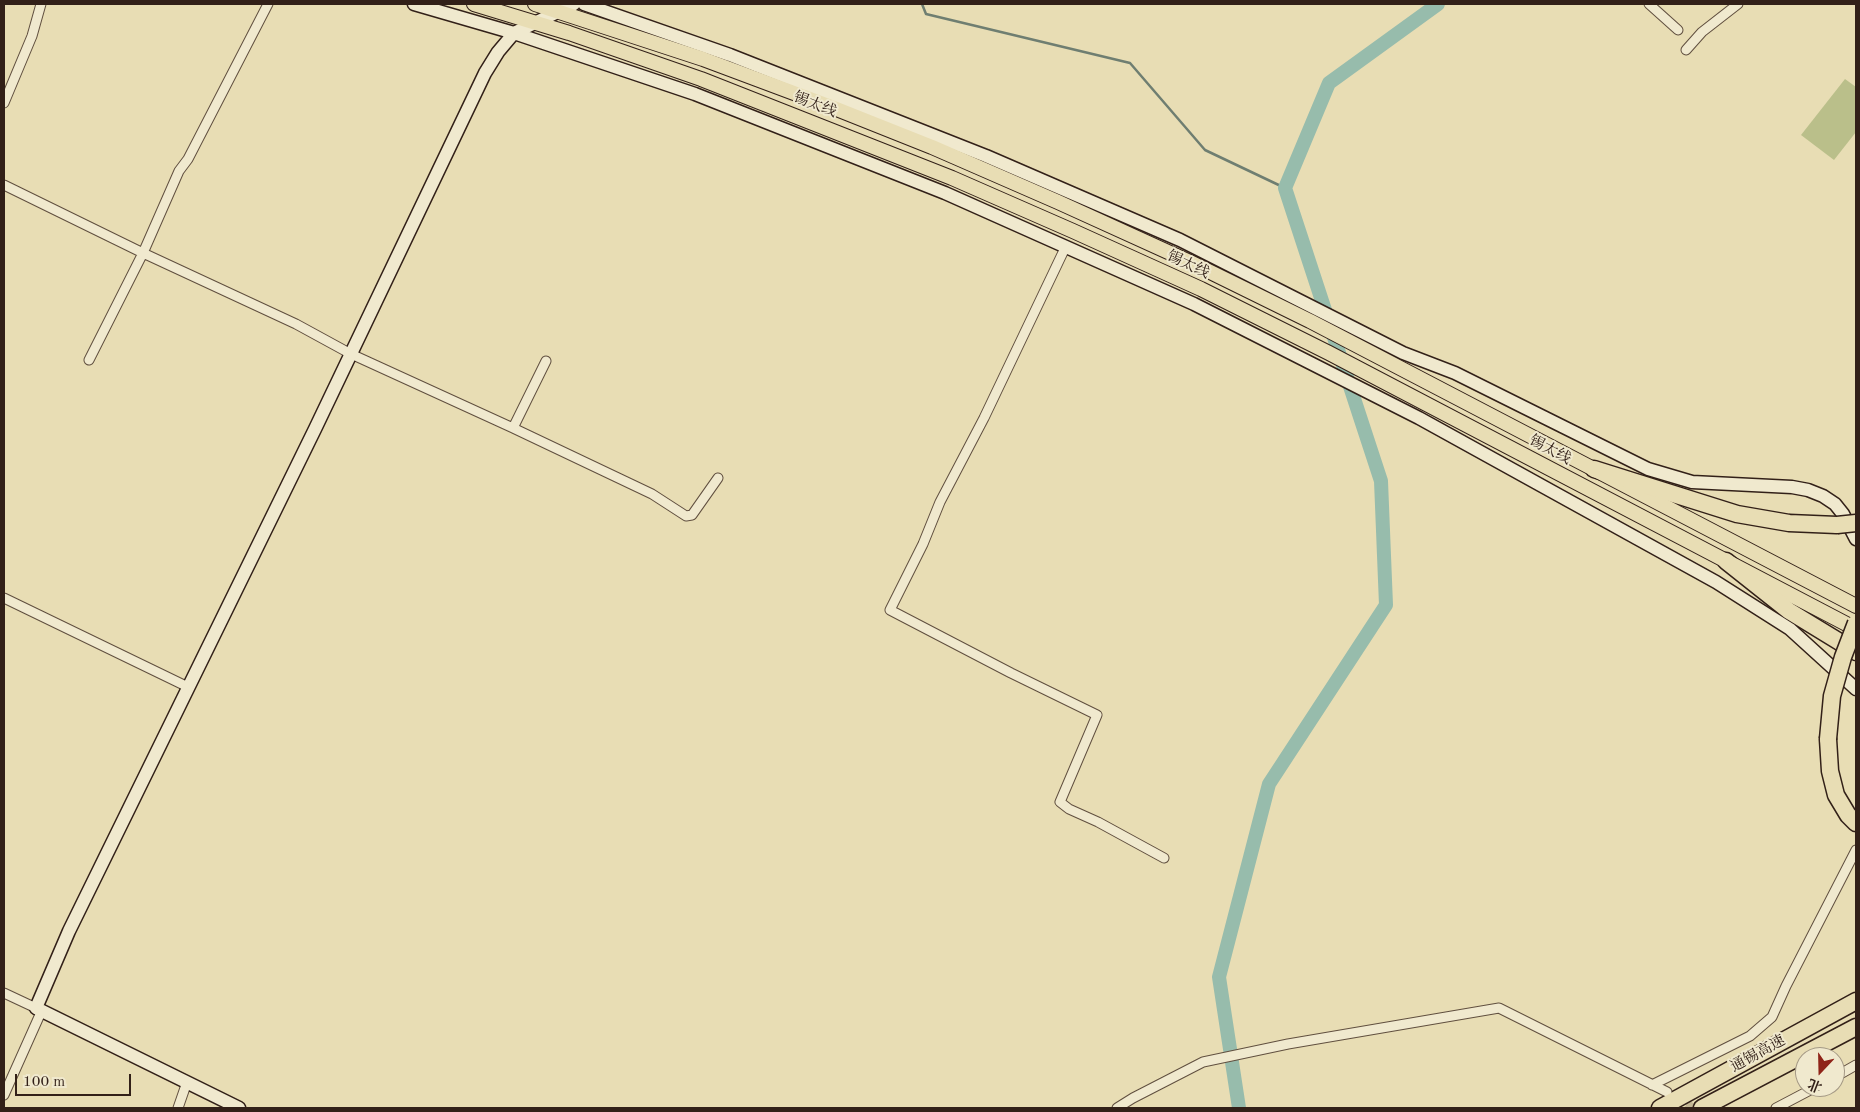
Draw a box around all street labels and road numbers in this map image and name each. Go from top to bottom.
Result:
street label: 锡太线 [791,89,839,121]
street label: 锡太线 [1164,247,1212,283]
street label: 锡太线 [1526,431,1574,469]
street label: 通锡高速 [1727,1032,1789,1076]

